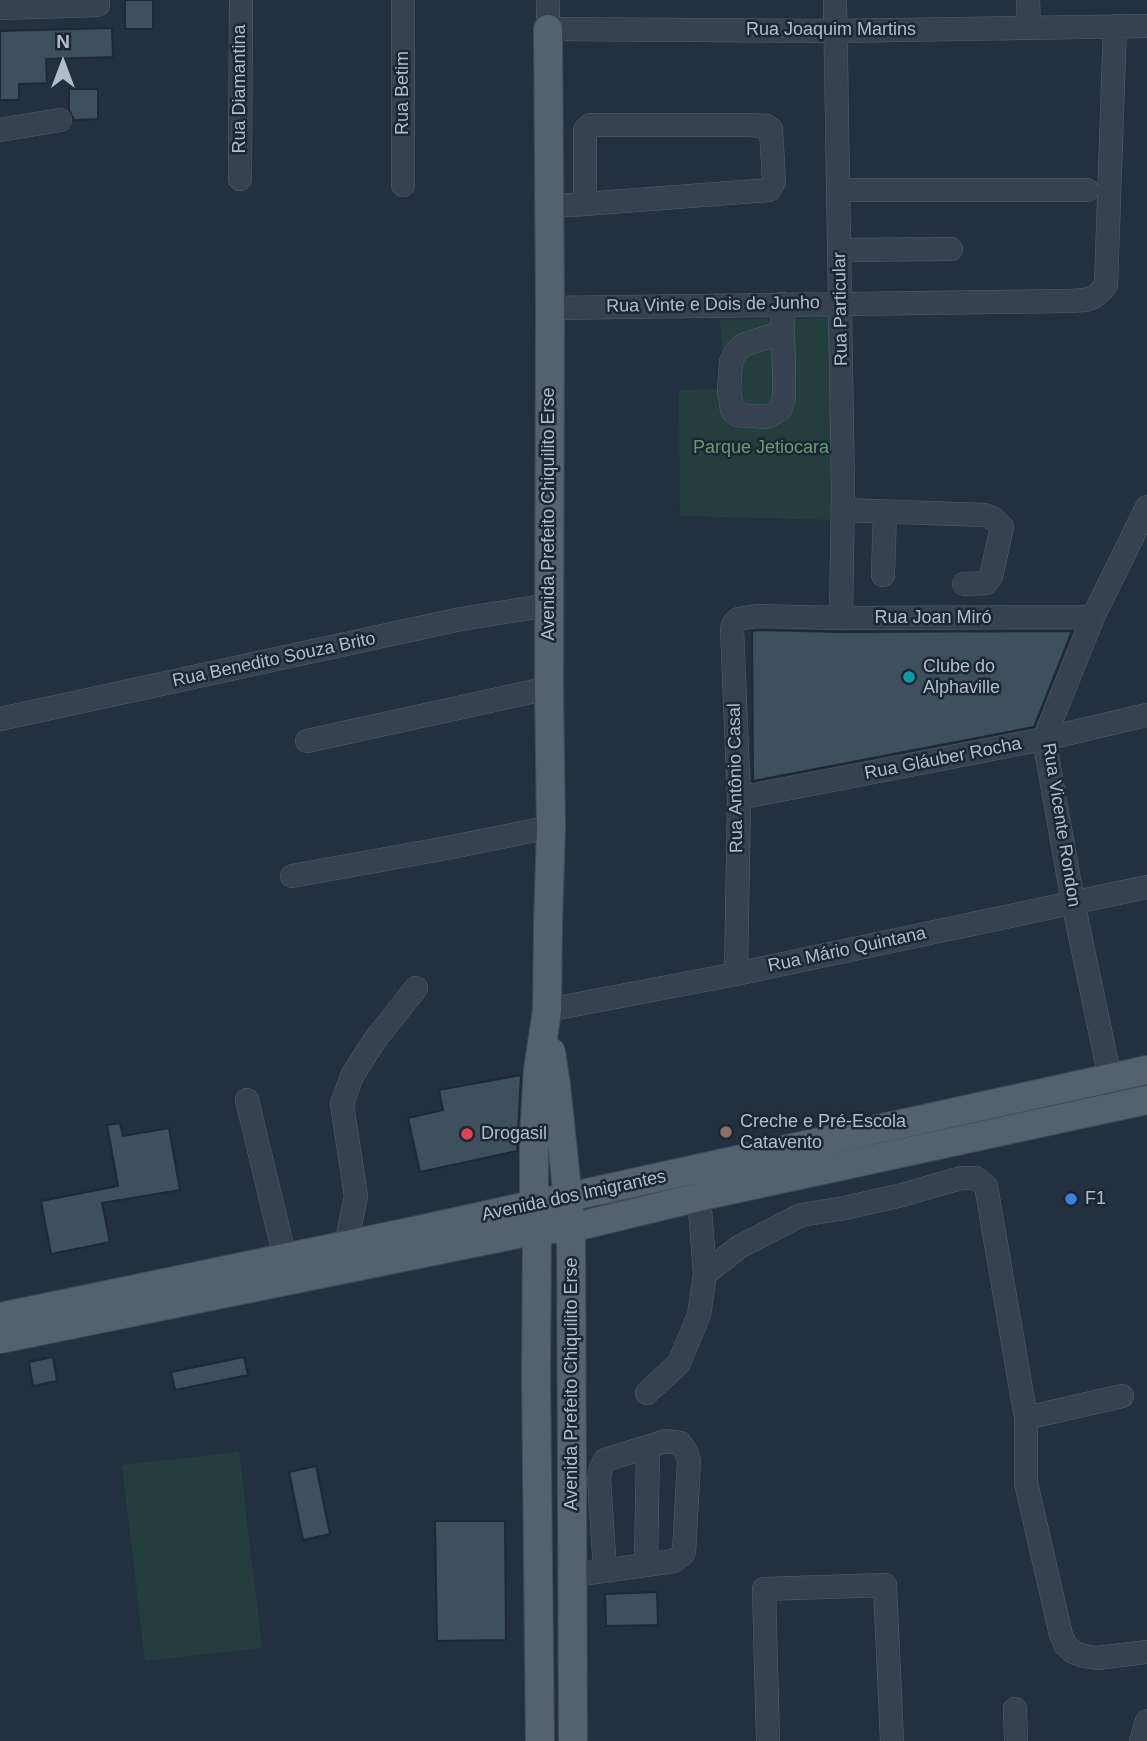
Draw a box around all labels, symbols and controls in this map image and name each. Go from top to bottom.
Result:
street label: Rua Joaquim Martins [746,19,916,41]
street label: Rua Diamantina [229,24,251,154]
north arrow [28,28,98,98]
text: N [56,31,70,52]
street label: Rua Betim [392,51,414,135]
street label: Rua Particular [829,252,853,366]
street label: Rua Vinte e Dois de Junho [606,292,820,318]
street label: Avenida Prefeito Chiquilito Erse [538,388,560,640]
park label: Parque Jetiocara [693,437,829,459]
street label: Rua Joan Miró [874,607,992,629]
street label: Rua Benedito Souza Brito [170,628,378,692]
place label: Clube do Alphaville [923,656,1000,698]
marker: Clube do Alphaville [901,669,917,685]
street label: Rua Antônio Casal [724,703,748,853]
street label: Rua Gláuber Rocha [863,733,1023,785]
street label: Rua Vicente Rondon [1037,741,1085,909]
street label: Rua Mário Quintana [766,923,928,977]
place label: Creche e Pré-Escola Catavento [740,1111,906,1154]
place label: Drogasil [481,1123,547,1145]
marker: Creche e Pré-Escola Catavento [718,1124,734,1140]
marker: Drogasil [459,1126,475,1142]
street label: Avenida dos Imigrantes [480,1166,668,1226]
place label: F1 [1085,1188,1106,1210]
marker: F1 [1063,1191,1079,1207]
street label: Avenida Prefeito Chiquilito Erse [561,1258,583,1510]

